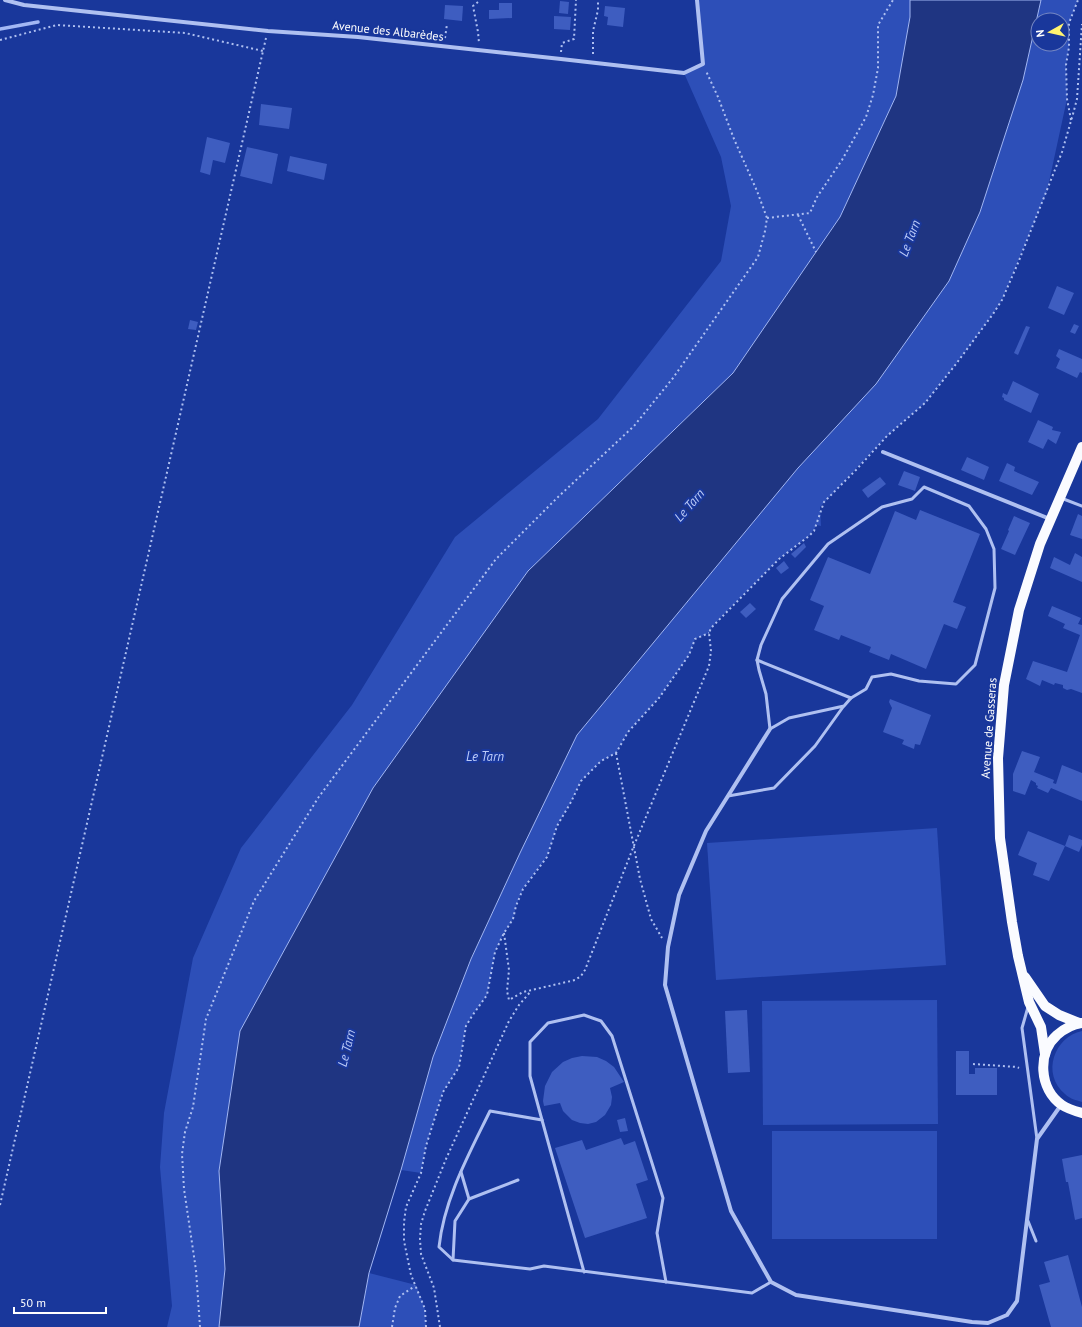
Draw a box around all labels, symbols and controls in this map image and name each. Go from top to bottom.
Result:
north arrow [1030,12,1070,52]
street label: Avenue des Albarèdes [332,17,444,44]
text: N [1033,29,1048,38]
water label: Le Tarn [895,217,924,259]
water label: Le Tarn [671,485,708,525]
street label: Avenue de Gasseras [977,677,1000,779]
water label: Le Tarn [466,748,504,765]
water label: Le Tarn [334,1027,359,1069]
scale bar [14,1289,106,1315]
text: 50 m [20,1295,46,1310]

